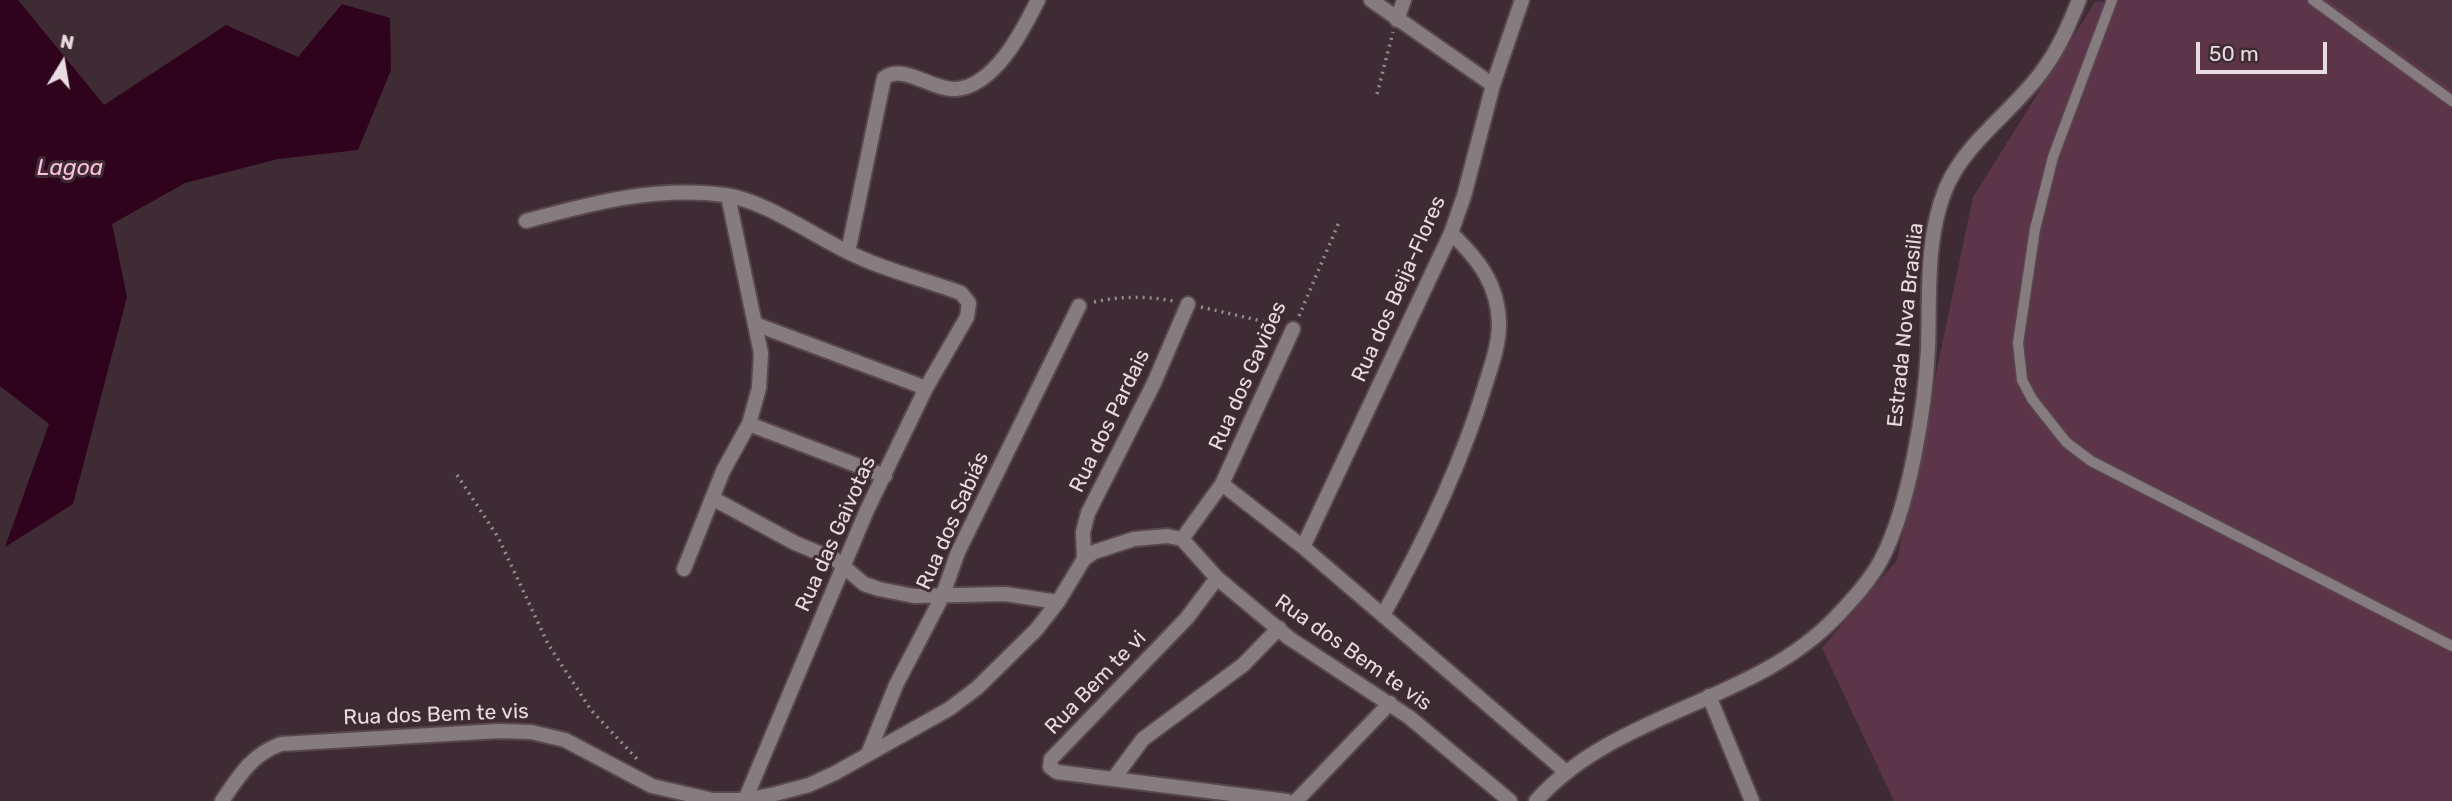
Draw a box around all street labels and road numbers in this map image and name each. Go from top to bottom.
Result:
street label: Rua dos Beija-Flores [1347,192,1451,386]
street label: Estrada Nova Brasilia [1883,222,1929,428]
street label: Rua dos Gaviões [1204,298,1292,454]
street label: Rua dos Pardais [1064,345,1156,497]
street label: Rua dos Sabiás [911,448,995,594]
street label: Rua das Gaivotas [790,452,882,616]
street label: Rua dos Bem te vis [1270,589,1436,717]
street label: Rua Bem te vi [1040,626,1152,740]
street label: Rua dos Bem te vis [343,699,529,731]

